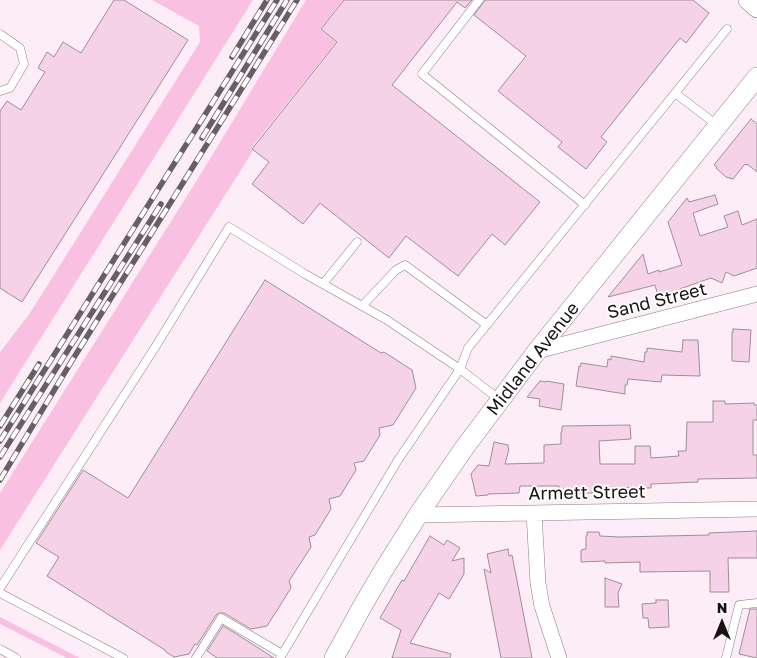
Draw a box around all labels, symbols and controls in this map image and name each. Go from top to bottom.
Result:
street label: Sand Street [605,278,709,324]
street label: Midland Avenue [482,298,584,420]
street label: Armett Street [528,481,646,505]
north arrow [697,598,747,648]
text: N [717,599,727,616]

